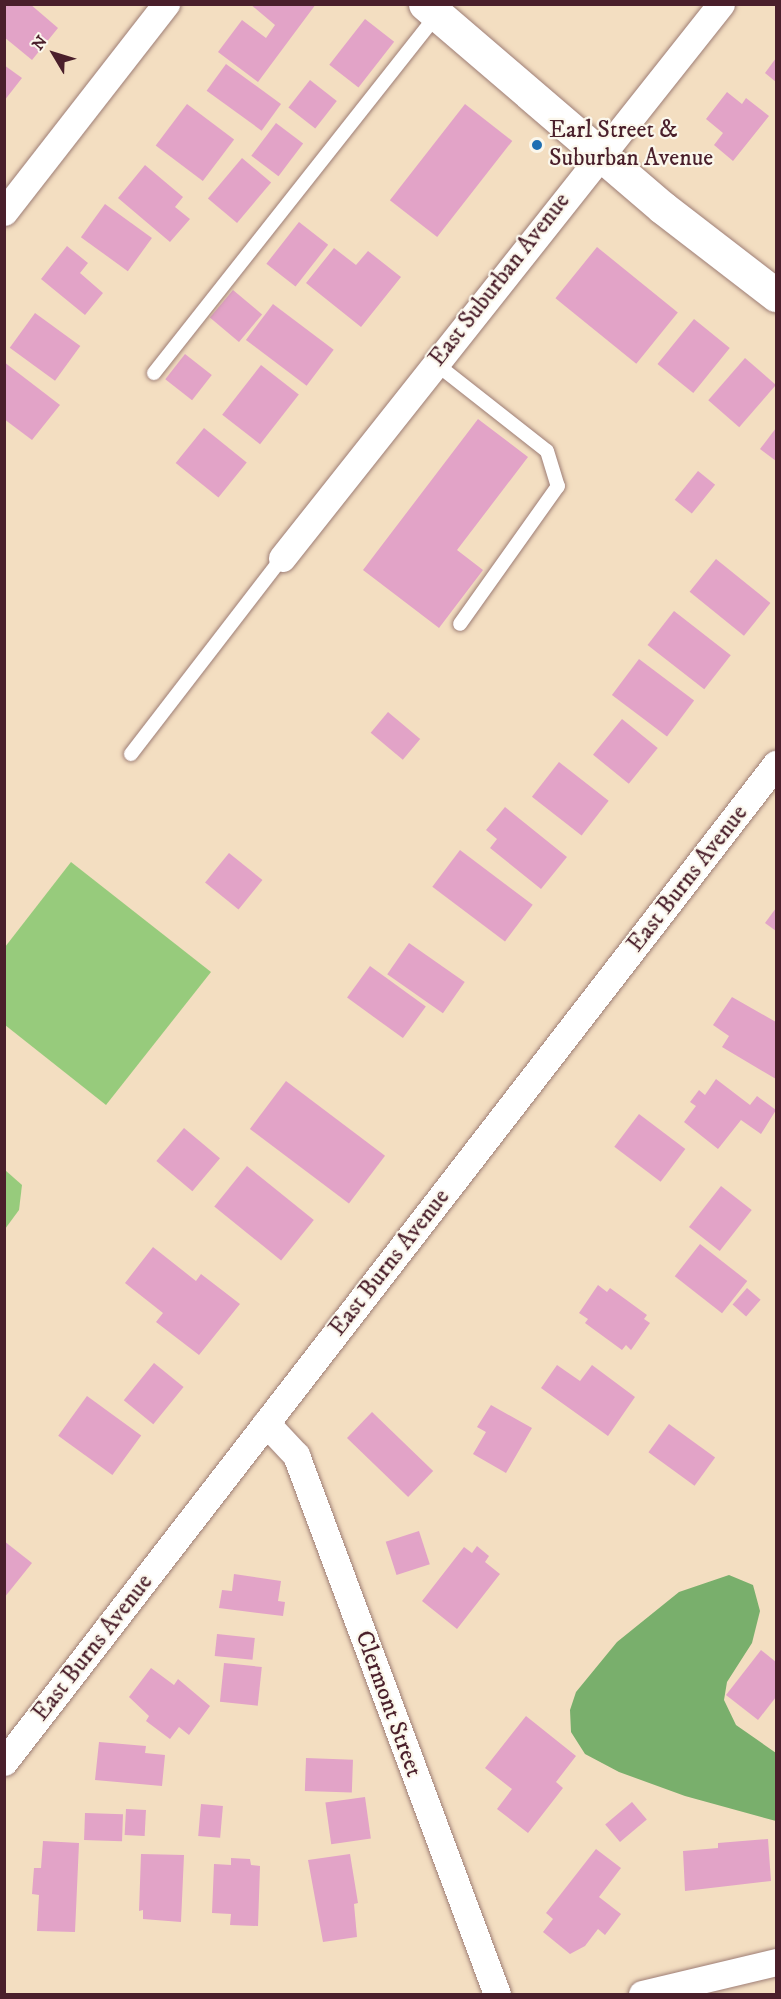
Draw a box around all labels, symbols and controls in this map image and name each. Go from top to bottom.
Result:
north arrow [24,24,84,84]
text: N [28,32,52,54]
place label: Earl Street & Suburban Avenue [549,117,713,173]
marker: Earl Street & Suburban Avenue [530,138,544,152]
street label: East Suburban Avenue [423,187,577,373]
street label: East Burns Avenue [622,800,754,958]
street label: East Burns Avenue [324,1184,456,1342]
street label: East Burns Avenue [27,1569,159,1727]
street label: Clermont Street [348,1627,428,1781]

